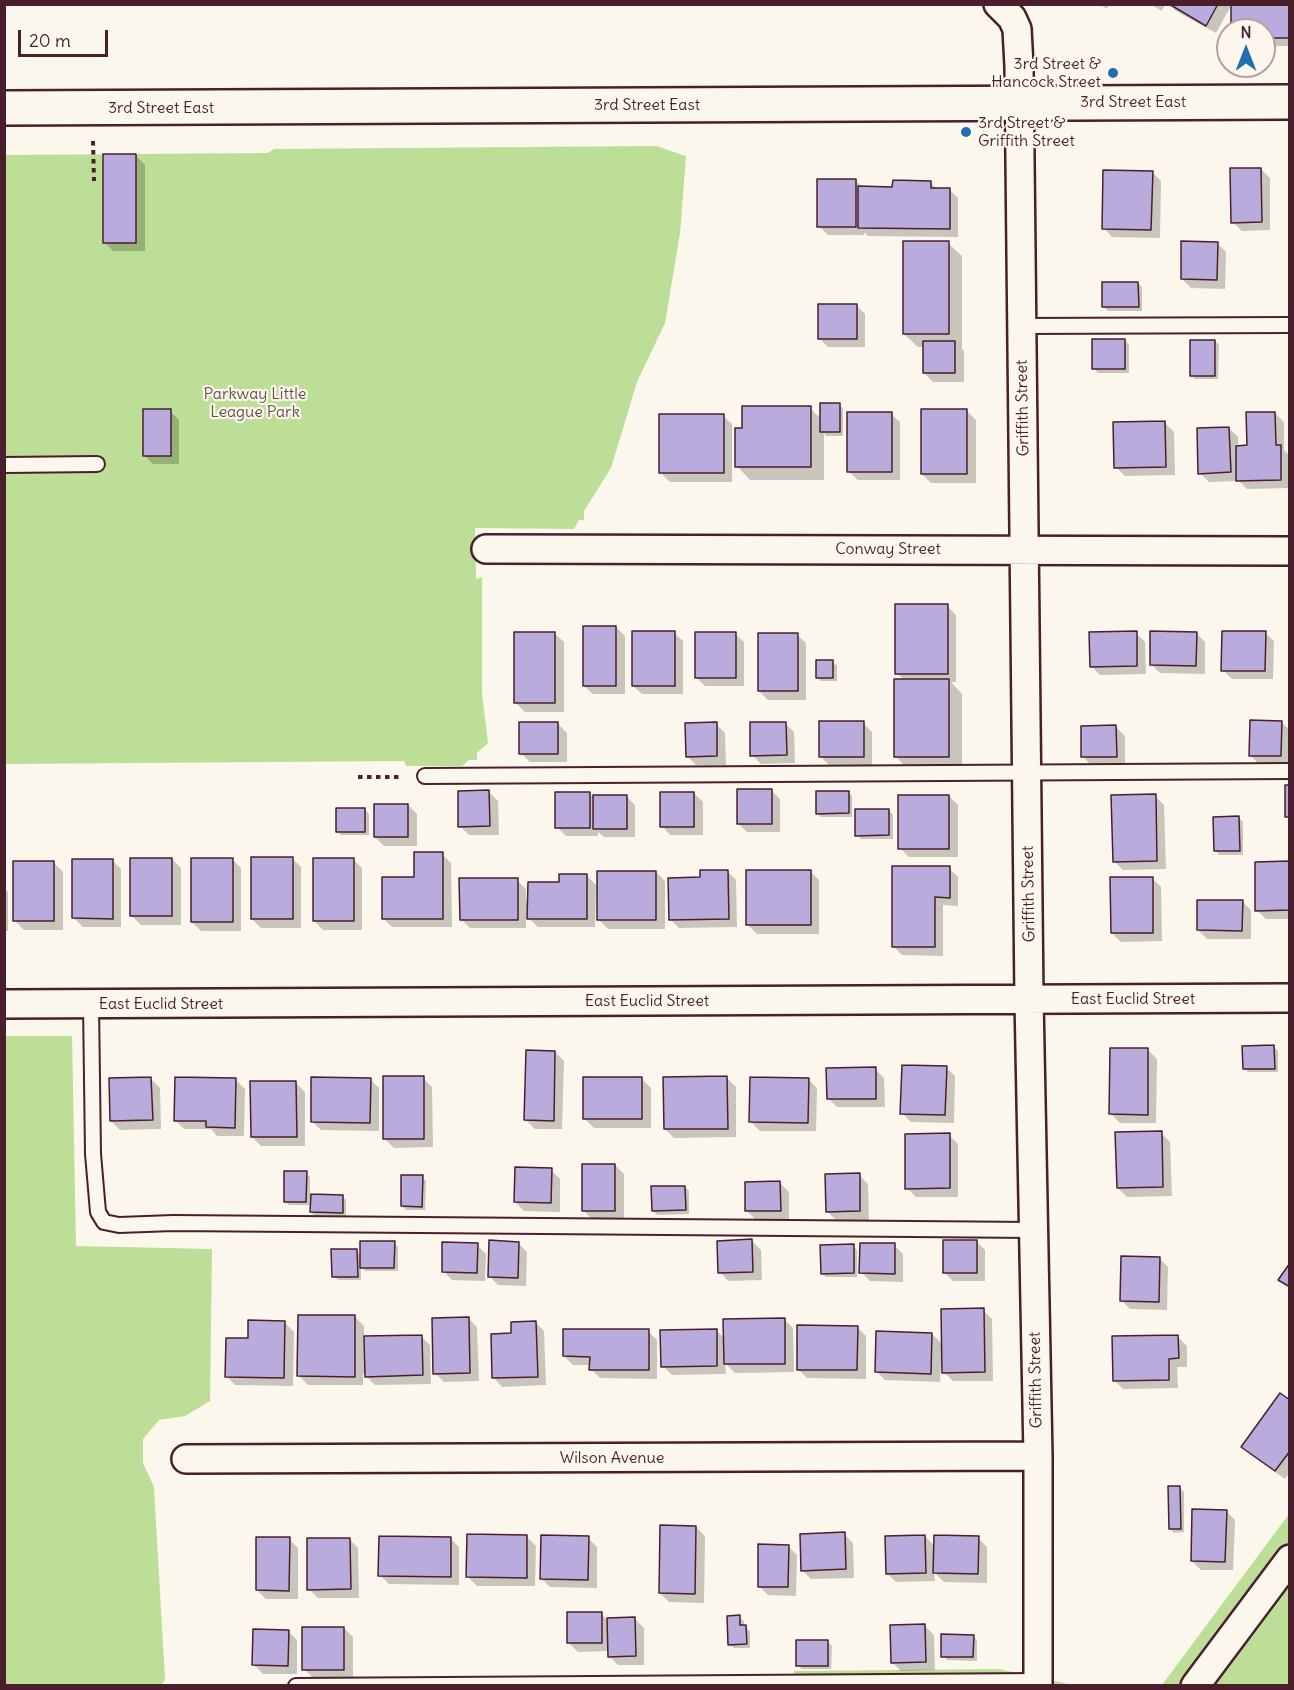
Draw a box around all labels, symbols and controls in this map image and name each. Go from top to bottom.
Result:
scale bar [21,18,111,56]
north arrow [1216,18,1276,78]
text: N [1240,22,1252,42]
text: 20 m [29,29,71,52]
place label: 3rd Street & Hancock Street [991,54,1101,92]
marker: 3rd Street & Hancock Street [1106,66,1120,80]
street label: 3rd Street East [1080,92,1186,112]
street label: 3rd Street East [594,95,700,115]
street label: 3rd Street East [108,98,214,118]
place label: 3rd Street & Griffith Street [978,113,1075,151]
marker: 3rd Street & Griffith Street [959,125,973,139]
street label: Griffith Street [1013,359,1033,457]
park label: Parkway Little League Park [204,384,306,422]
street label: Conway Street [835,539,941,559]
street label: Griffith Street [1019,845,1039,943]
street label: East Euclid Street [1071,989,1195,1009]
street label: East Euclid Street [585,991,709,1011]
street label: East Euclid Street [99,994,223,1014]
street label: Griffith Street [1026,1331,1046,1429]
street label: Wilson Avenue [560,1448,664,1468]

